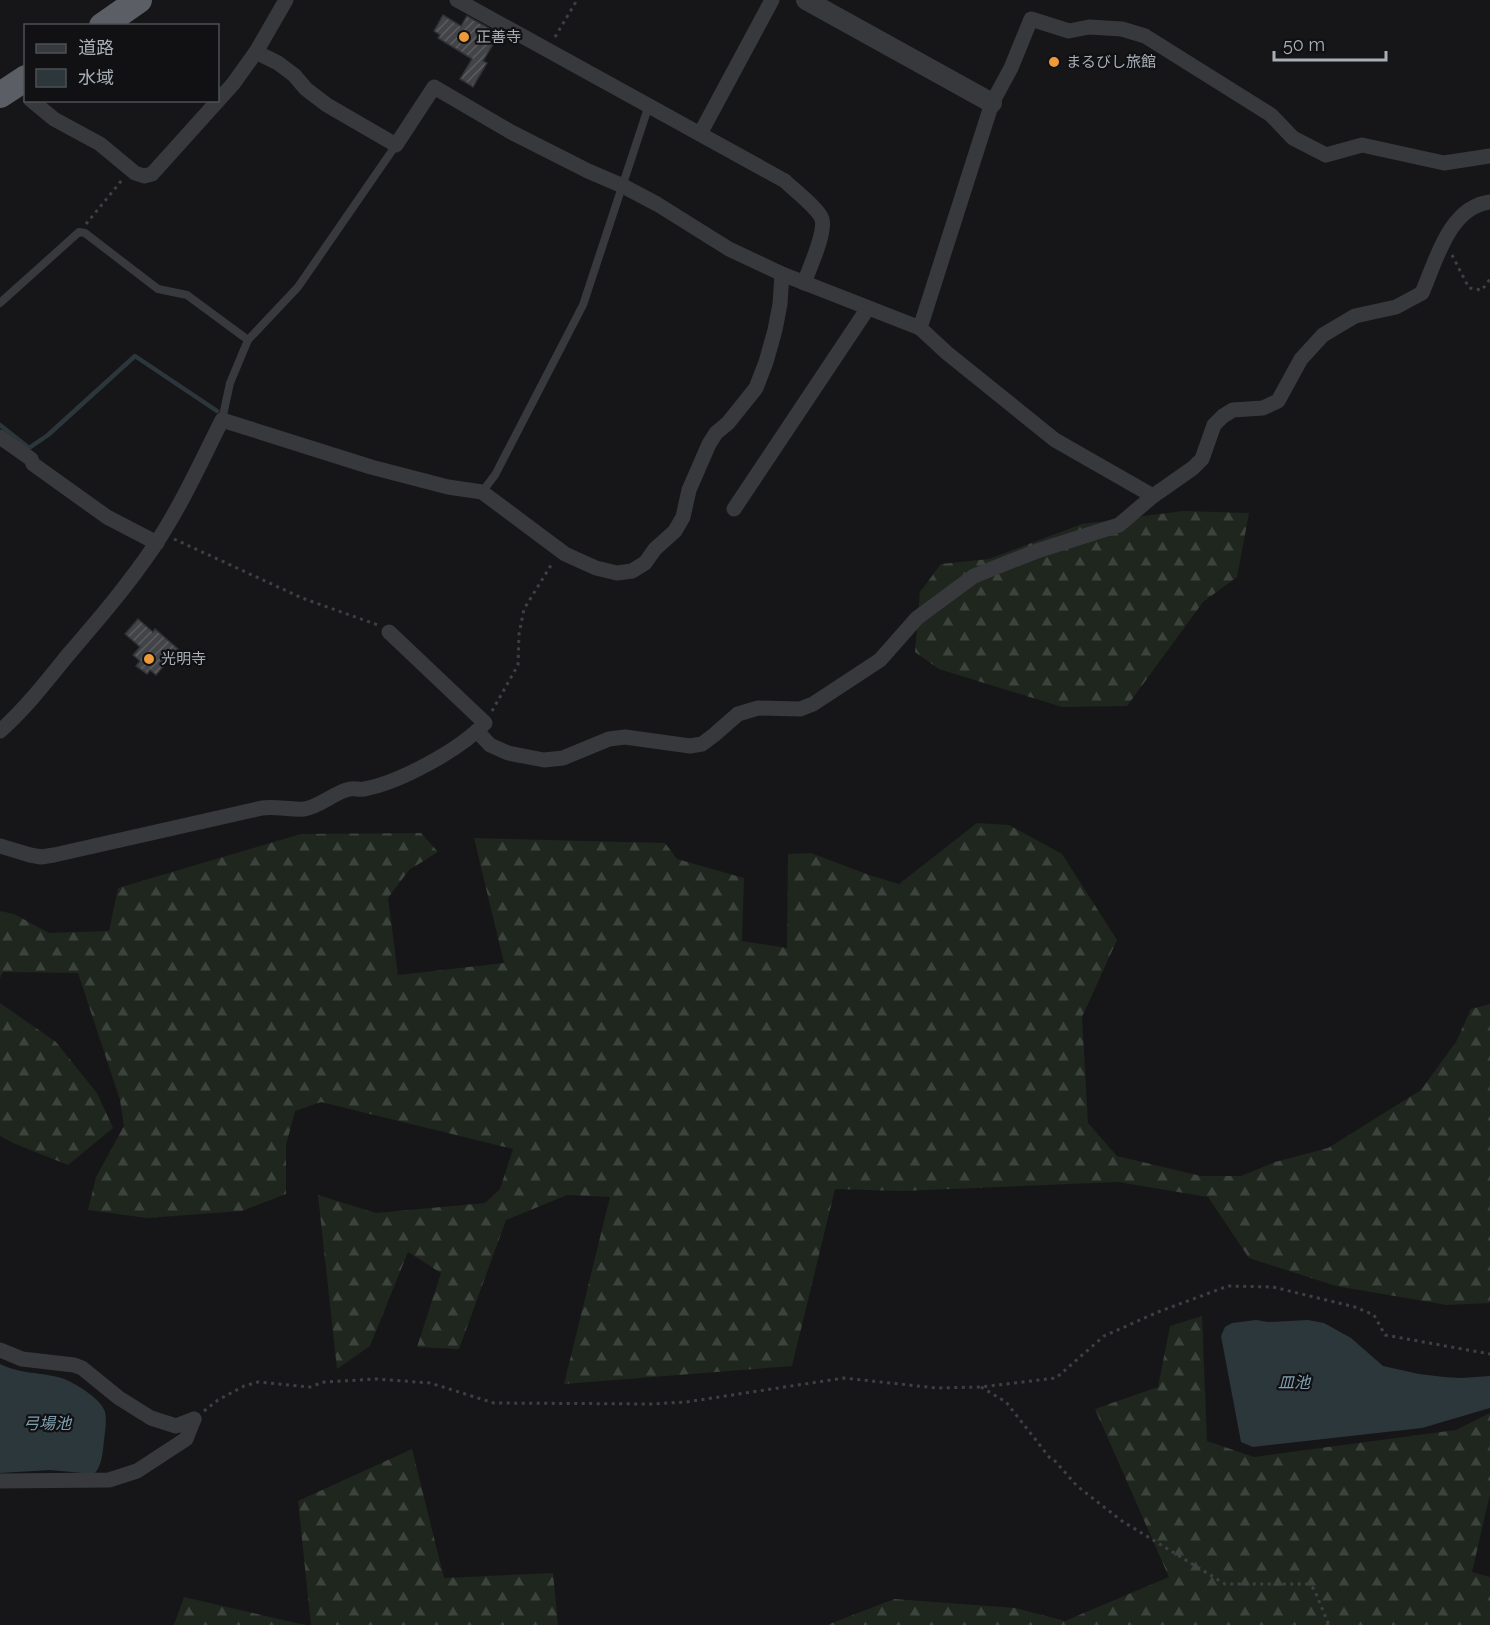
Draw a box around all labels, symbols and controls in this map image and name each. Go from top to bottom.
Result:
legend [24,24,219,102]
scale bar [1274,24,1386,62]
place label: 正善寺 [476,28,521,46]
marker: 正善寺 [457,30,471,44]
text: 50 m [1283,34,1325,55]
text: 道路 [78,37,114,58]
place label: まるびし旅館 [1066,53,1156,71]
marker: まるびし旅館 [1047,55,1061,69]
text: 水域 [78,67,114,88]
place label: 光明寺 [161,650,206,668]
marker: 光明寺 [142,652,156,666]
water label: 皿池 [1278,1373,1312,1392]
water label: 弓場池 [23,1414,73,1433]

